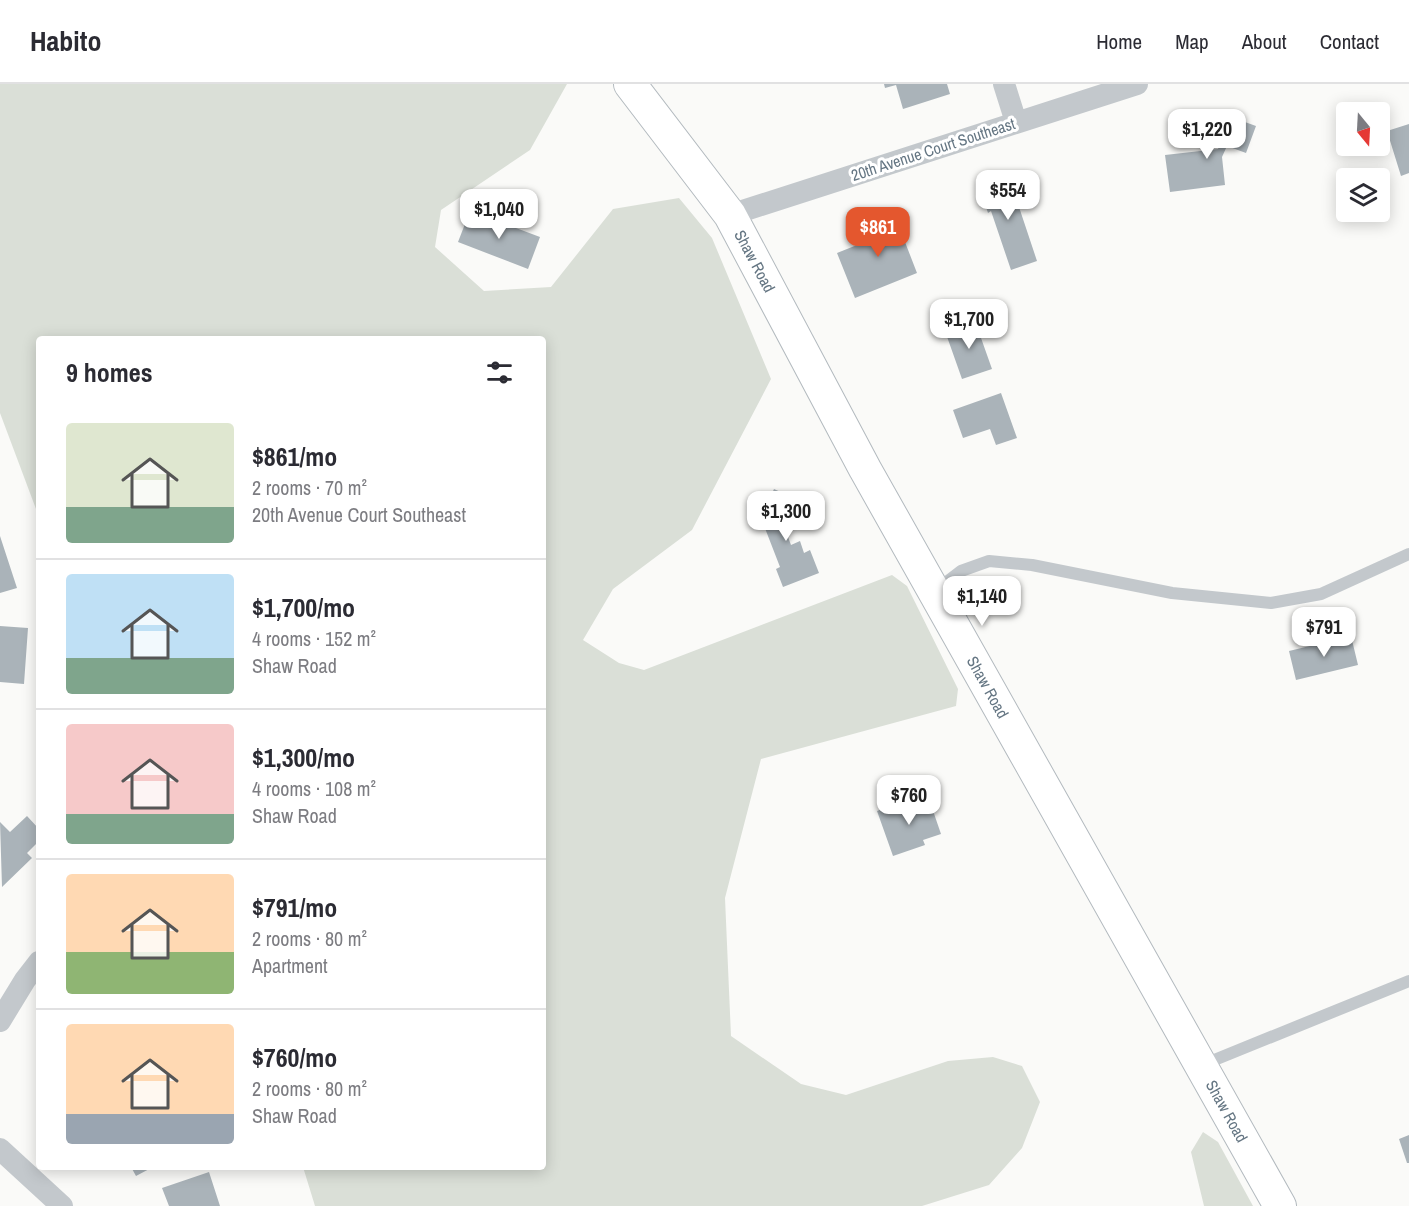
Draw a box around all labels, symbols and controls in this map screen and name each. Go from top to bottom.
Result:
text: Habito [30,22,101,60]
text: Home [1096,27,1142,56]
text: Map [1175,27,1209,56]
text: About [1242,27,1287,56]
text: Contact [1320,27,1379,56]
north arrow [1336,102,1390,156]
map controls [1336,102,1390,222]
pin: $1,220 [1158,109,1256,160]
street label: 20th Avenue Court Southeast [848,112,1018,186]
text: $1,220 [1182,115,1232,142]
button: layers [1336,168,1390,222]
pin: $554 [972,170,1044,221]
text: $554 [990,176,1026,203]
pin: $1,040 [450,189,548,240]
text: $1,040 [474,195,524,222]
pin: $861 [842,207,914,258]
text: $861 [860,213,896,240]
street label: Shaw Road [729,226,781,296]
pin: $1,700 [920,299,1018,350]
text: $1,700 [944,305,994,332]
text: 9 homes [66,355,153,390]
icon: filters [483,356,516,389]
text: $861/mo [252,439,337,474]
icon: home [114,447,186,519]
text: 2 rooms · 70 m² [252,474,367,501]
pin: $1,300 [737,491,835,542]
text: $1,300 [761,497,811,524]
text: 20th Avenue Court Southeast [252,501,466,528]
pin: $1,140 [933,576,1031,627]
text: $1,140 [957,582,1007,609]
text: $1,700/mo [252,590,355,625]
icon: home [114,598,186,670]
pin: $791 [1288,607,1360,658]
text: $791 [1306,613,1342,640]
text: 4 rooms · 152 m² [252,625,376,652]
text: Shaw Road [252,652,337,679]
street label: Shaw Road [962,652,1014,722]
text: $1,300/mo [252,740,355,775]
icon: home [114,748,186,820]
text: 4 rooms · 108 m² [252,775,376,802]
pin: $760 [873,775,945,826]
text: $760 [891,781,927,808]
text: Shaw Road [252,802,337,829]
text: $791/mo [252,890,337,925]
icon: home [114,898,186,970]
text: 2 rooms · 80 m² [252,925,367,952]
text: Apartment [252,952,328,979]
text: $760/mo [252,1040,337,1075]
icon: home [114,1048,186,1120]
text: 2 rooms · 80 m² [252,1075,367,1102]
street label: Shaw Road [1201,1076,1253,1146]
text: Shaw Road [252,1102,337,1129]

